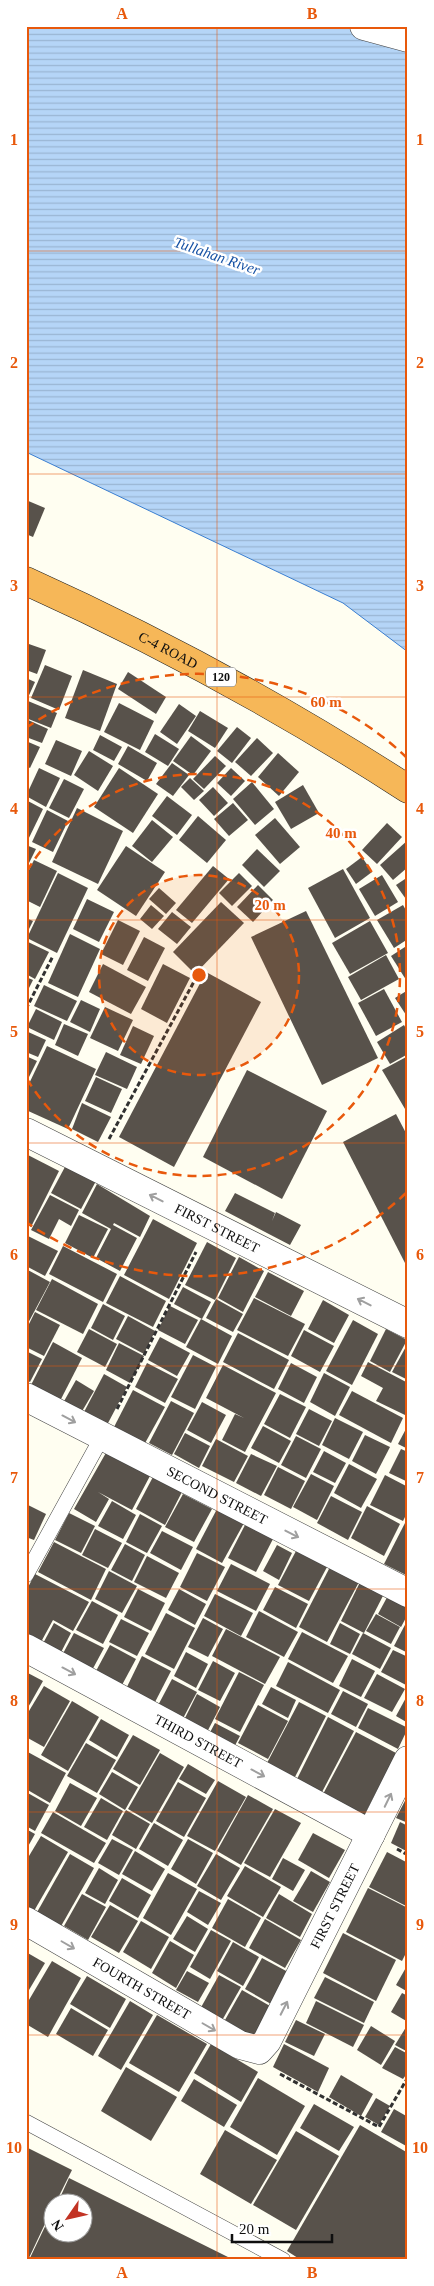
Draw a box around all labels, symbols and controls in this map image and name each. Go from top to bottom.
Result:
text: A [116,5,128,22]
text: B [307,5,318,22]
text: 1 [10,131,18,148]
text: 1 [416,131,424,148]
water label: Tullahan River [172,234,262,278]
text: 2 [10,354,18,371]
text: 2 [416,354,424,371]
text: 3 [10,577,18,594]
text: 3 [416,577,424,594]
street label: C-4 ROAD [136,629,200,672]
road number: 120 [206,668,236,686]
text: 60 m [310,694,342,710]
text: 4 [10,800,18,817]
text: 4 [416,800,424,817]
text: 40 m [325,825,357,841]
text: 20 m [254,897,286,913]
centre of rings [190,966,208,984]
text: 5 [10,1023,18,1040]
text: 5 [416,1023,424,1040]
one-way arrow [149,1193,164,1203]
street label: FIRST STREET [172,1201,262,1256]
text: 6 [10,1246,18,1263]
text: 6 [416,1246,424,1263]
one-way arrow [357,1297,372,1306]
one-way arrow [62,1414,77,1424]
street label: SECOND STREET [164,1464,270,1528]
text: 7 [10,1469,18,1486]
text: 7 [416,1469,424,1486]
one-way arrow [284,1530,299,1539]
one-way arrow [61,1667,76,1676]
text: 8 [10,1692,18,1709]
text: 8 [416,1692,424,1709]
street label: THIRD STREET [152,1712,245,1771]
one-way arrow [251,1768,266,1778]
one-way arrow [383,1793,393,1808]
street label: FIRST STREET [308,1861,363,1951]
text: 9 [10,1916,18,1933]
text: 9 [416,1916,424,1933]
one-way arrow [61,1940,76,1950]
street label: FOURTH STREET [90,1955,193,2023]
one-way arrow [279,2001,289,2016]
one-way arrow [201,2022,215,2032]
text: 10 [6,2139,22,2156]
text: 10 [412,2139,428,2156]
north arrow [42,2194,92,2244]
scale bar [232,2211,332,2243]
text: N [49,2217,67,2233]
text: 20 m [239,2221,270,2237]
text: A [116,2264,128,2281]
text: B [307,2264,318,2281]

